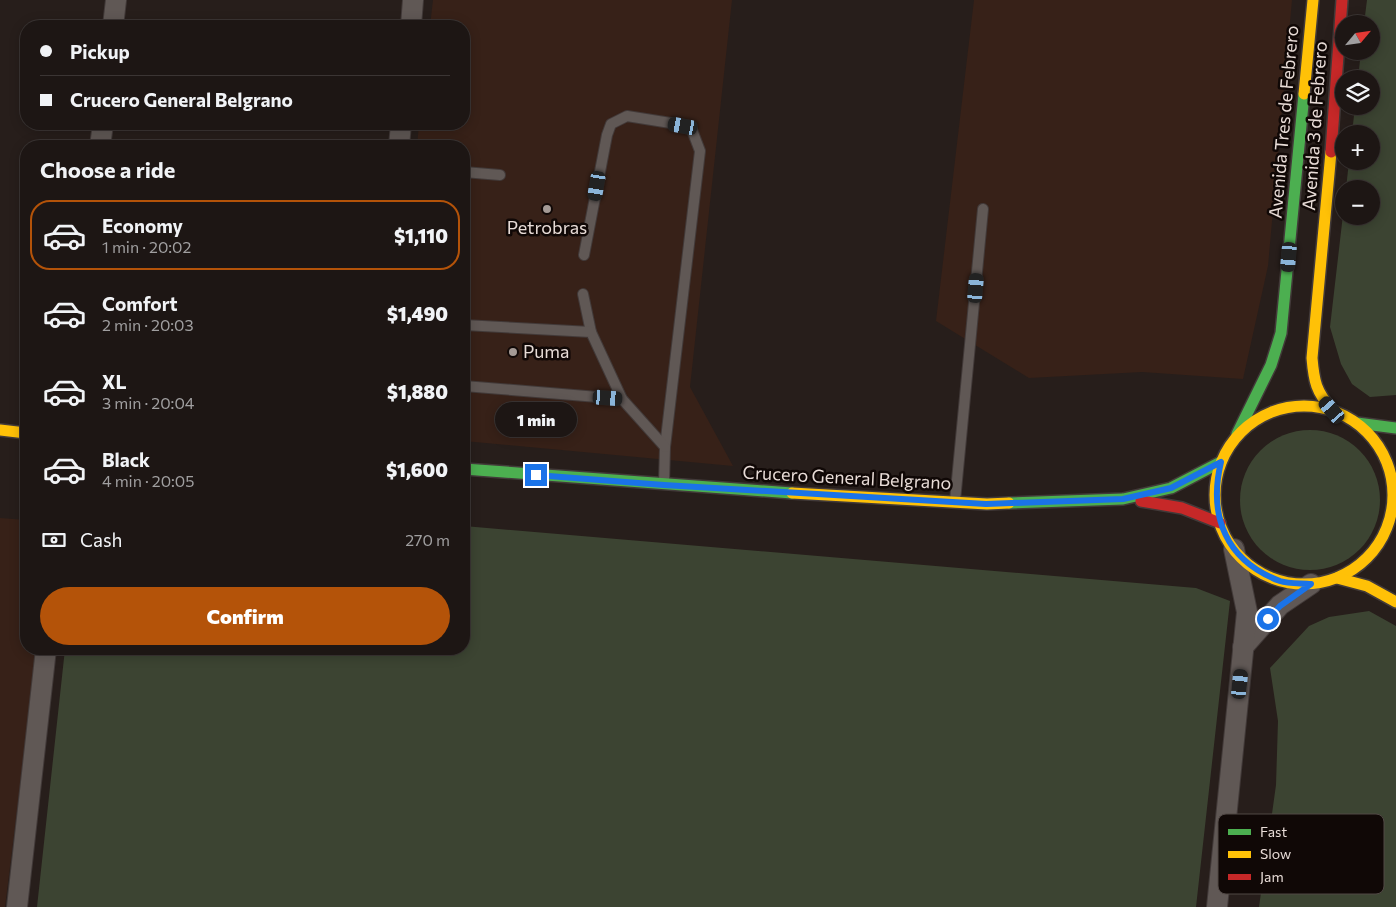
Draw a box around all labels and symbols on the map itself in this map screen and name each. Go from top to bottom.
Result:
north arrow [1335,15,1380,60]
street label: Avenida Tres de Febrero [1264,24,1302,219]
street label: Avenida 3 de Febrero [1297,41,1331,211]
car [666,116,699,136]
car [587,170,606,202]
marker: Petrobras [541,203,553,215]
place label: Petrobras [507,216,587,238]
car [1280,241,1297,273]
car [967,272,984,304]
place label: Puma [523,340,569,362]
marker: Puma [507,346,519,358]
car [592,389,623,407]
car [1316,394,1347,426]
callout: 1 min [495,402,577,438]
street label: Crucero General Belgrano [742,461,952,493]
route end [525,464,547,486]
route start [1257,608,1279,630]
car [1230,668,1249,700]
legend [1218,814,1384,894]
text: Fast [1260,823,1287,840]
text: Slow [1260,845,1291,862]
text: Jam [1260,868,1284,885]

